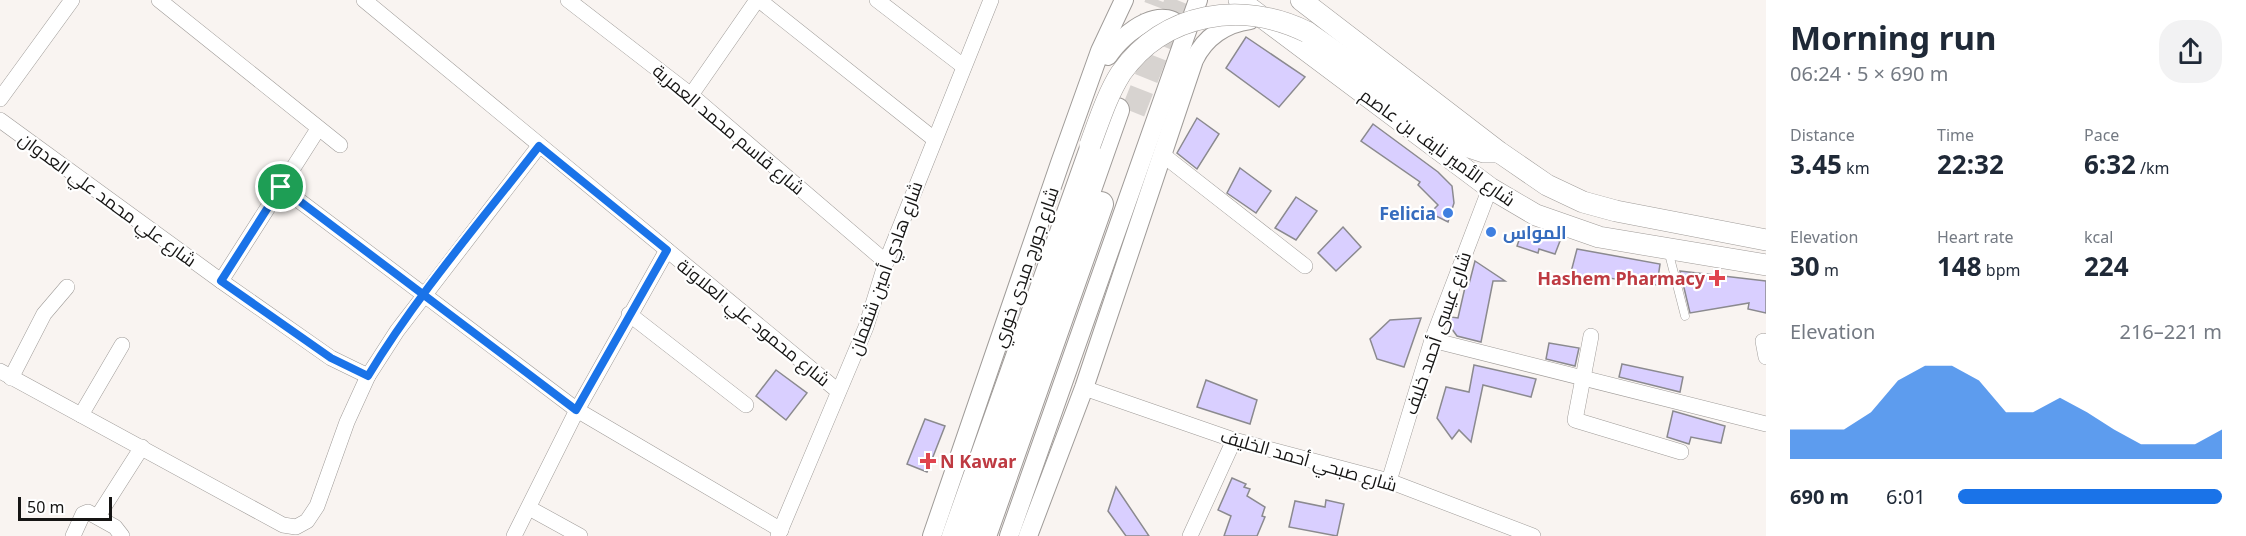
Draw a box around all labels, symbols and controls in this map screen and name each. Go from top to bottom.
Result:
text: Morning run [1790,15,1996,60]
button: share [2159,20,2222,83]
street label: شارع قاسم محمد العمرية [647,58,810,201]
text: 06:24 · 5 × 690 m [1790,60,1948,87]
street label: شارع الأمير نايف بن عاصم [1355,83,1520,212]
text: Distance [1790,124,1855,146]
text: Time [1937,124,1974,146]
text: Pace [2084,124,2119,146]
street label: شارع علي محمد علي العدوان [12,126,202,274]
text: 3.45 [1790,146,1842,182]
text: 22:32 [1937,146,2004,182]
text: 6:32 [2084,146,2136,182]
text: km [1842,157,1870,179]
text: /km [2136,157,2170,179]
pin [255,161,306,212]
icon: arrive [264,170,297,203]
street label: شارع هادي أمين شقمان [842,178,930,359]
street label: شارع جورج مبدى خوري [986,184,1067,351]
place label: Felicia [1379,201,1436,225]
marker: Felicia [1441,206,1455,220]
place label: المواس [1503,220,1567,244]
marker: المواس [1484,225,1498,239]
text: Elevation [1790,226,1858,248]
text: Heart rate [1937,226,2013,248]
text: kcal [2084,226,2113,248]
street label: شارع عيسى أحمد خليف [1398,248,1477,418]
text: 30 [1790,248,1820,284]
text: 148 [1937,248,1982,284]
text: 224 [2084,248,2129,284]
street label: شارع محمود علي العلاونة [671,253,836,394]
text: m [1820,259,1839,281]
text: bpm [1982,259,2020,281]
place label: Hashem Pharmacy [1537,266,1706,290]
marker: Hashem Pharmacy [1710,271,1724,285]
text: Elevation [1790,318,1875,345]
text: 216–221 m [2119,318,2222,345]
street label: شارع صبحي أحمد الخليف [1217,423,1400,500]
place label: N Kawar [940,449,1016,473]
marker: N Kawar [921,454,935,468]
text: 690 m [1790,483,1849,510]
text: 6:01 [1886,483,1926,510]
scale bar [18,494,112,522]
text: 50 m [27,496,64,518]

